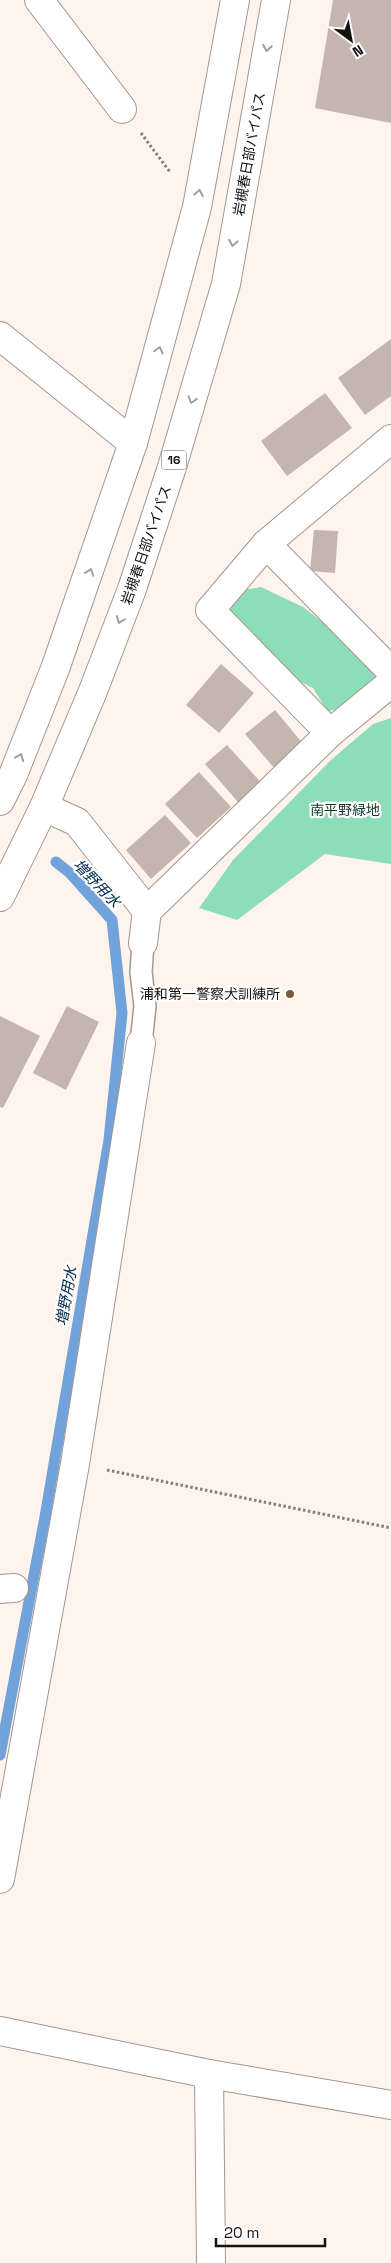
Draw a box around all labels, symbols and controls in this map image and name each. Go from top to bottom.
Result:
north arrow [326,15,376,65]
text: N [349,41,367,61]
one-way arrow [263,44,273,52]
street label: 岩槻春日部バイパス [229,91,269,217]
one-way arrow [194,188,204,197]
one-way arrow [229,238,239,247]
one-way arrow [153,346,164,355]
one-way arrow [187,395,197,403]
road number: 16 [162,450,186,470]
street label: 岩槻春日部バイパス [117,483,175,607]
one-way arrow [84,568,94,577]
one-way arrow [115,616,125,624]
one-way arrow [14,753,24,762]
park label: 南平野緑地 [310,801,380,819]
water label: 増野用水 [69,855,126,913]
place label: 浦和第一警察犬訓練所 [140,985,280,1003]
marker: 浦和第一警察犬訓練所 [284,988,296,1000]
water label: 増野用水 [51,1263,81,1327]
scale bar [216,2216,325,2248]
text: 20 m [224,2223,259,2242]

